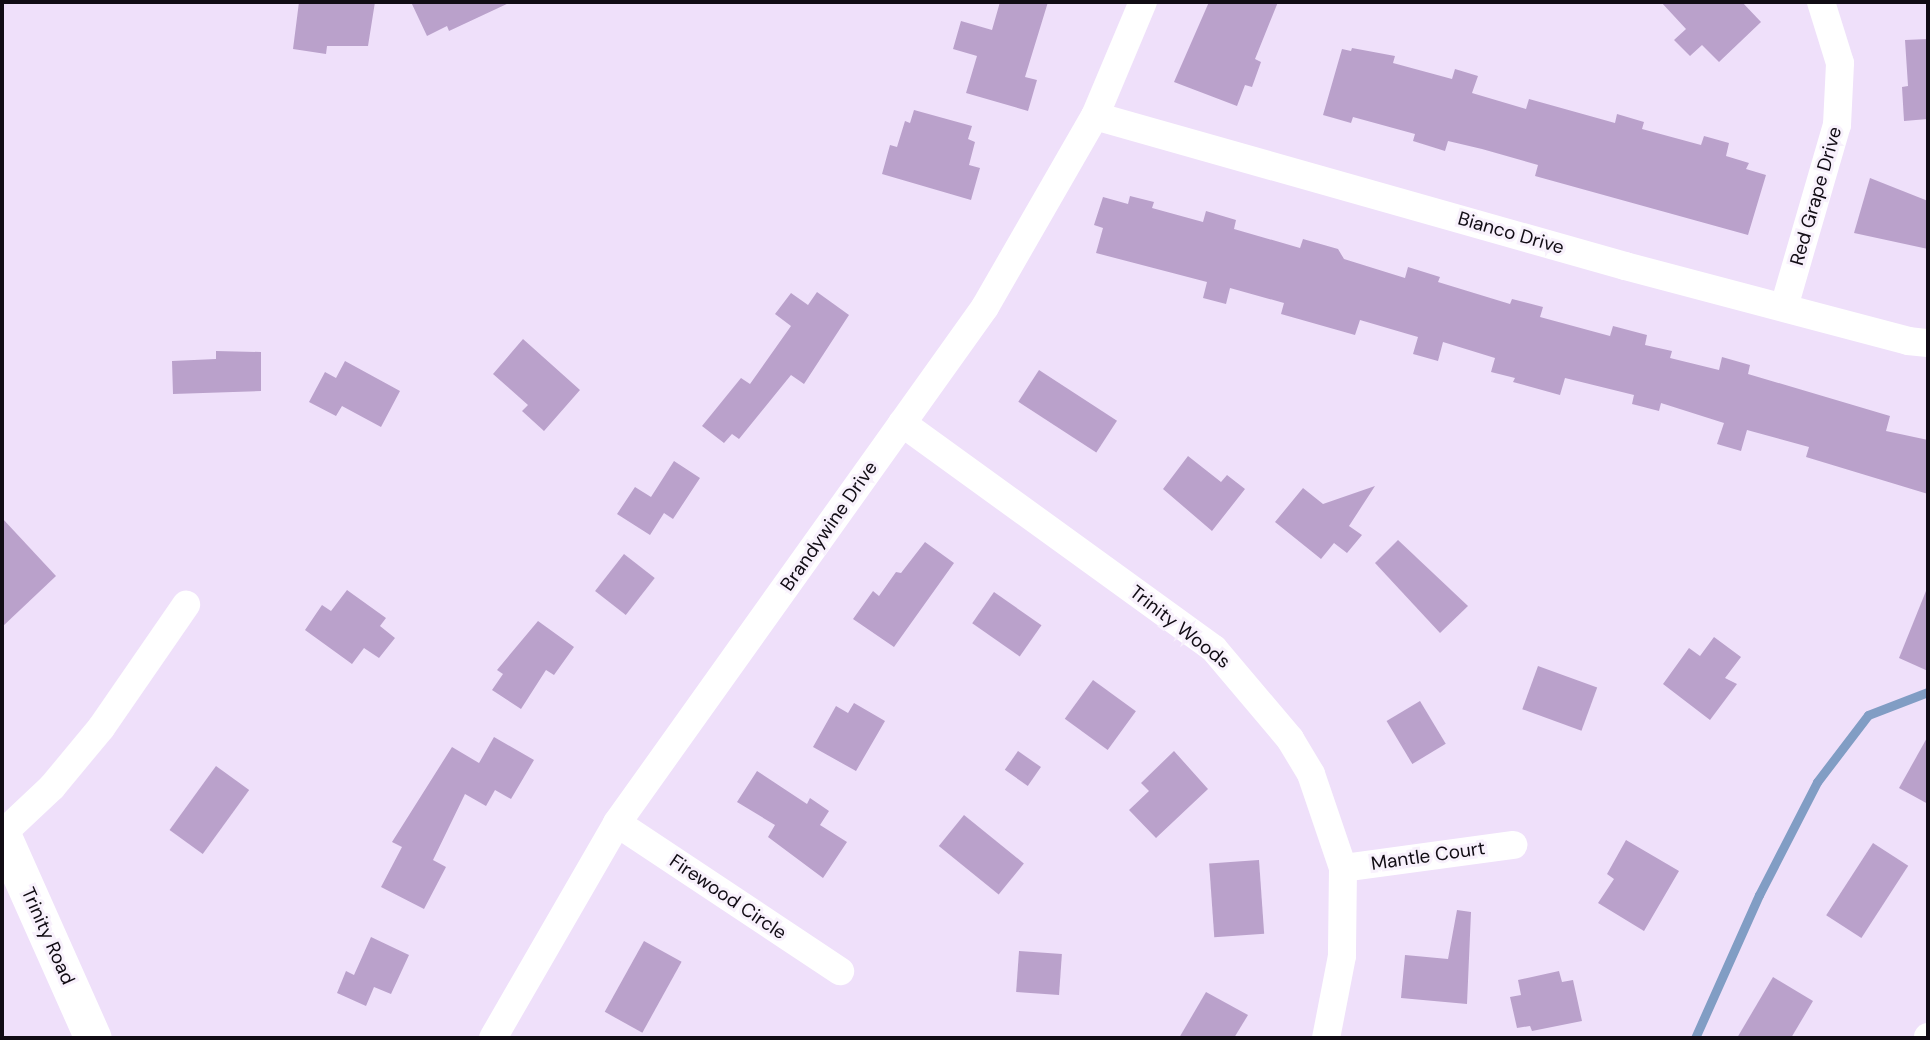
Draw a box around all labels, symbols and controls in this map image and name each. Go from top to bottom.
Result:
street label: Red Grape Drive [1785,124,1847,268]
street label: Bianco Drive [1455,207,1567,259]
street label: Brandywine Drive [776,457,882,595]
street label: Trinity Woods [1125,581,1235,673]
street label: Mantle Court [1369,837,1487,875]
street label: Firewood Circle [665,849,791,945]
street label: Trinity Road [16,884,80,988]

